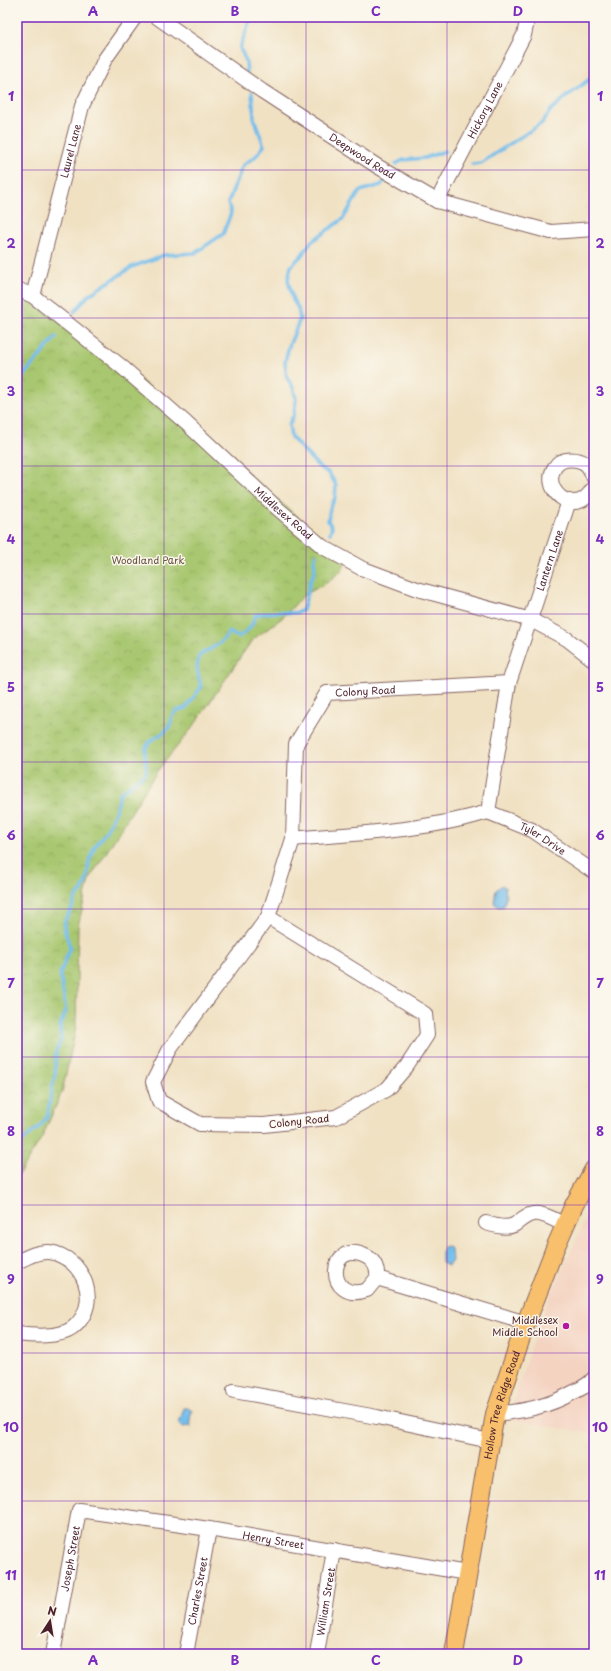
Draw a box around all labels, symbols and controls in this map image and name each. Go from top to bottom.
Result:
text: A [88,1,98,20]
text: B [231,1,240,20]
text: C [371,1,381,20]
text: D [513,1,523,20]
street label: Hickory Lane [463,78,506,141]
text: 1 [8,86,14,105]
text: 1 [597,86,603,105]
street label: Laurel Lane [56,122,84,179]
street label: Deepwood Road [327,129,399,182]
text: 2 [6,233,16,252]
text: 2 [595,233,605,252]
text: 3 [7,381,16,400]
text: 3 [596,381,605,400]
street label: Middlesex Road [251,482,317,543]
street label: Lantern Lane [532,527,566,593]
text: 4 [7,529,16,548]
text: 4 [596,529,605,548]
park label: Woodland Park [111,552,185,567]
text: 5 [7,677,15,696]
text: 5 [596,677,604,696]
street label: Colony Road [335,681,396,700]
street label: Tyler Drive [518,818,569,858]
text: 6 [6,825,16,844]
text: 6 [595,825,605,844]
text: 7 [7,973,15,992]
text: 7 [596,973,604,992]
street label: Colony Road [268,1110,330,1131]
text: 8 [7,1121,15,1140]
text: 8 [596,1121,604,1140]
text: 9 [7,1269,15,1288]
text: 9 [596,1269,604,1288]
place label: Middlesex Middle School [492,1312,558,1339]
marker: Middlesex Middle School [561,1321,571,1331]
street label: Hollow Tree Ridge Road [479,1348,523,1460]
text: 10 [3,1417,19,1436]
text: 10 [592,1417,608,1436]
street label: Joseph Street [56,1524,83,1592]
street label: Henry Street [242,1527,305,1552]
street label: Charles Street [183,1556,211,1626]
text: 11 [5,1565,17,1584]
text: 11 [594,1565,606,1584]
street label: William Street [312,1566,338,1637]
north arrow [30,1601,70,1641]
text: N [46,1602,58,1620]
text: A [88,1650,98,1669]
text: B [231,1650,240,1669]
text: C [371,1650,381,1669]
text: D [513,1650,523,1669]

